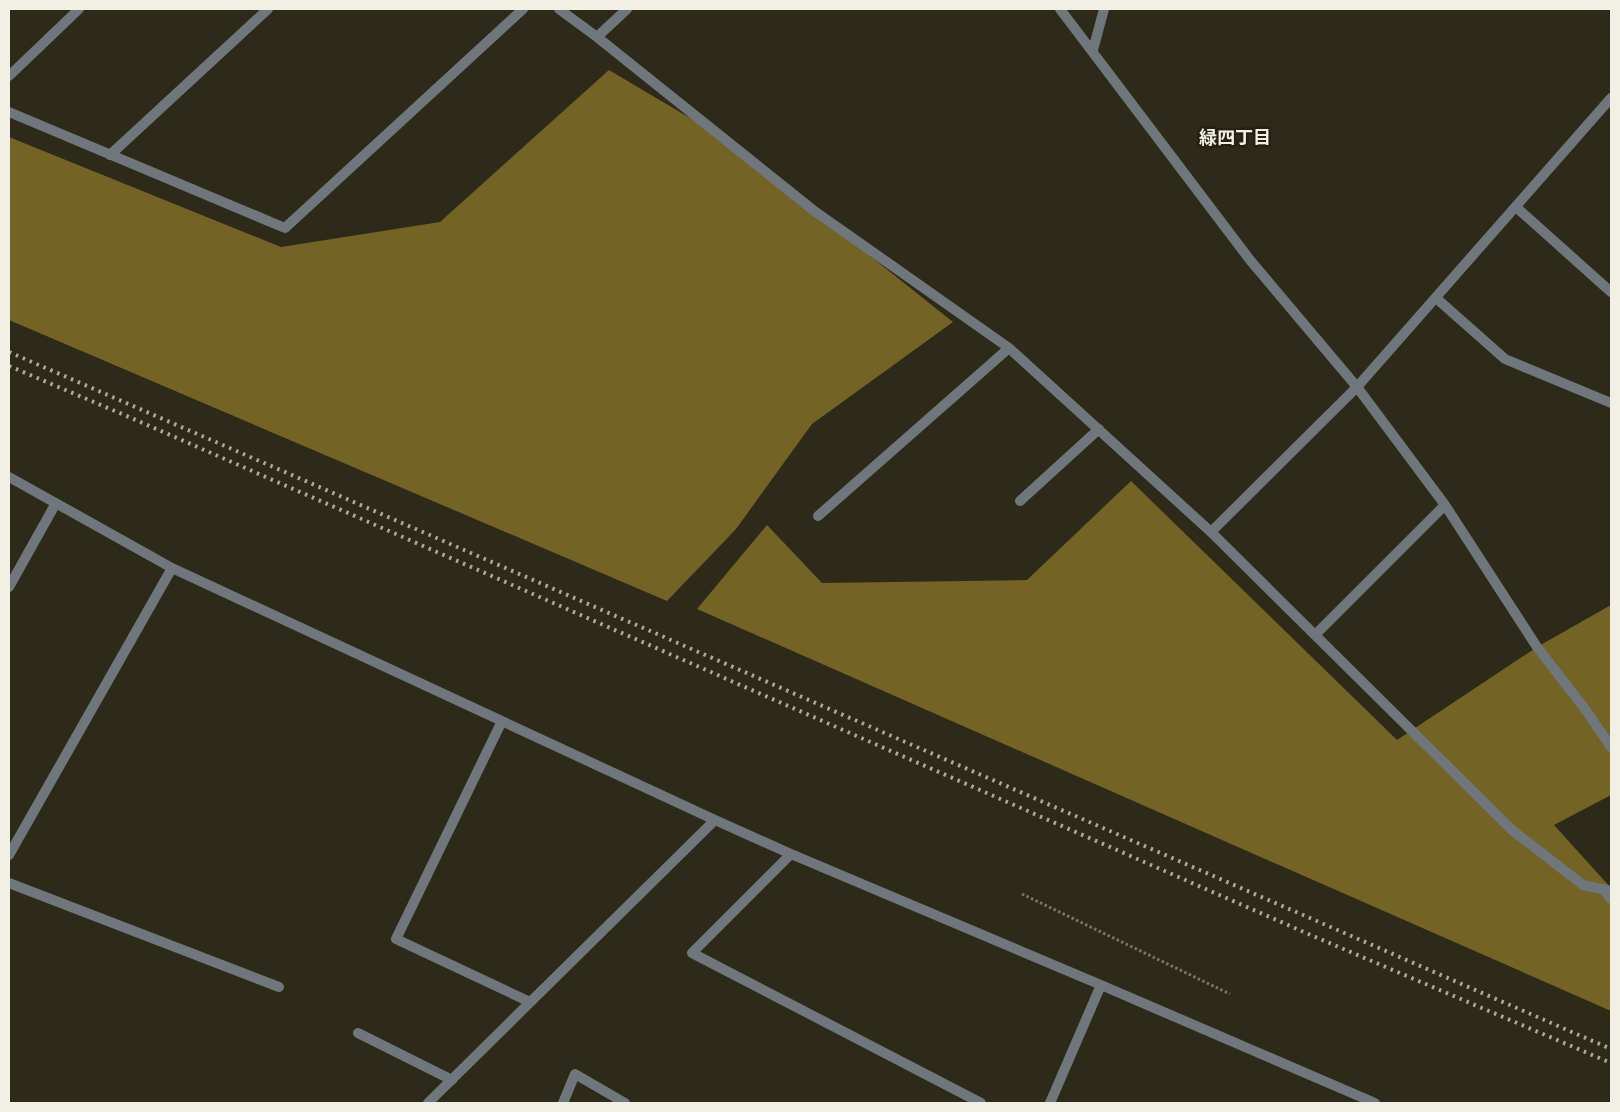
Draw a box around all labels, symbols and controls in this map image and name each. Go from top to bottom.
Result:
district label: 緑四丁目 [1199,126,1271,149]

